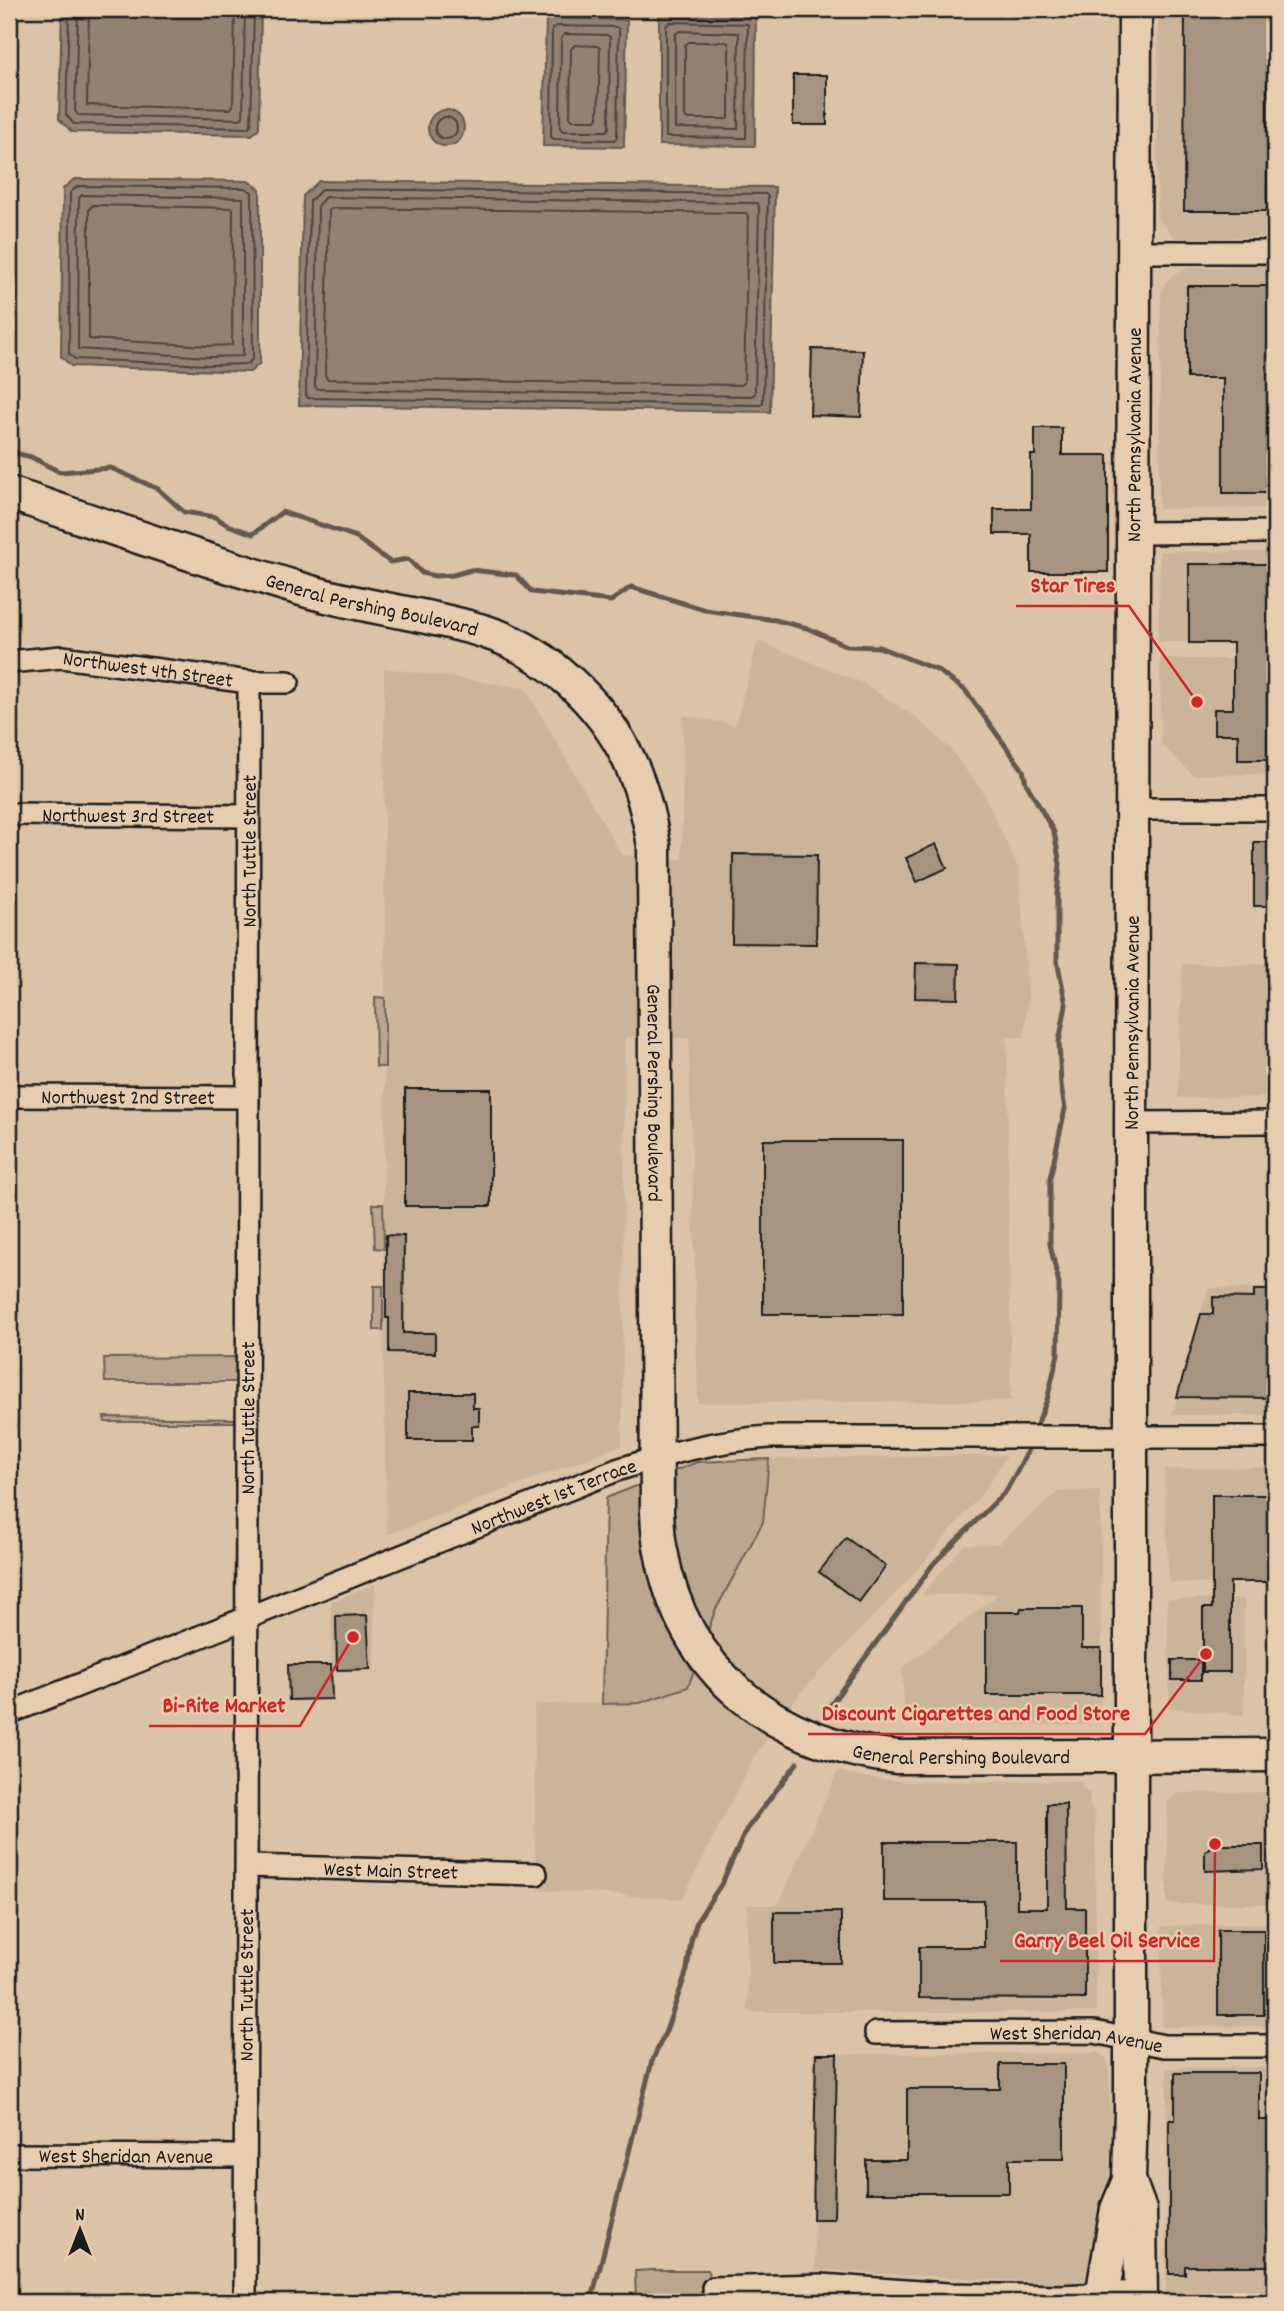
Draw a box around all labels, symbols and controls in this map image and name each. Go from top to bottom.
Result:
street label: North Pennsylvania Avenue [1121,327,1152,542]
callout: Star Tires [1016,562,1129,606]
street label: General Pershing Boulevard [261,567,481,647]
text: Star Tires [1031,571,1116,604]
street label: Northwest 4th Street [61,645,235,698]
street label: North Tuttle Street [236,774,267,927]
street label: Northwest 3rd Street [42,802,214,834]
street label: North Pennsylvania Avenue [1119,915,1150,1130]
street label: General Pershing Boulevard [637,984,668,1202]
street label: Northwest 2nd Street [41,1084,215,1115]
street label: North Tuttle Street [235,1341,265,1494]
street label: Northwest 1st Terrace [467,1453,641,1545]
callout: Bi-Rite Market [149,1682,300,1726]
callout: Discount Cigarettes and Food Store [808,1690,1145,1734]
text: Bi-Rite Market [162,1691,286,1724]
text: Discount Cigarettes and Food Store [822,1699,1130,1732]
street label: General Pershing Boulevard [849,1738,1070,1775]
street label: West Main Street [323,1856,459,1890]
street label: North Tuttle Street [234,1908,264,2061]
callout: Garry Beel Oil Service [1000,1917,1214,1961]
text: Garry Beel Oil Service [1014,1926,1200,1959]
street label: West Sheridan Avenue [990,2020,1165,2063]
street label: West Sheridan Avenue [39,2143,213,2174]
north arrow [46,2196,116,2266]
text: N [75,2203,85,2230]

